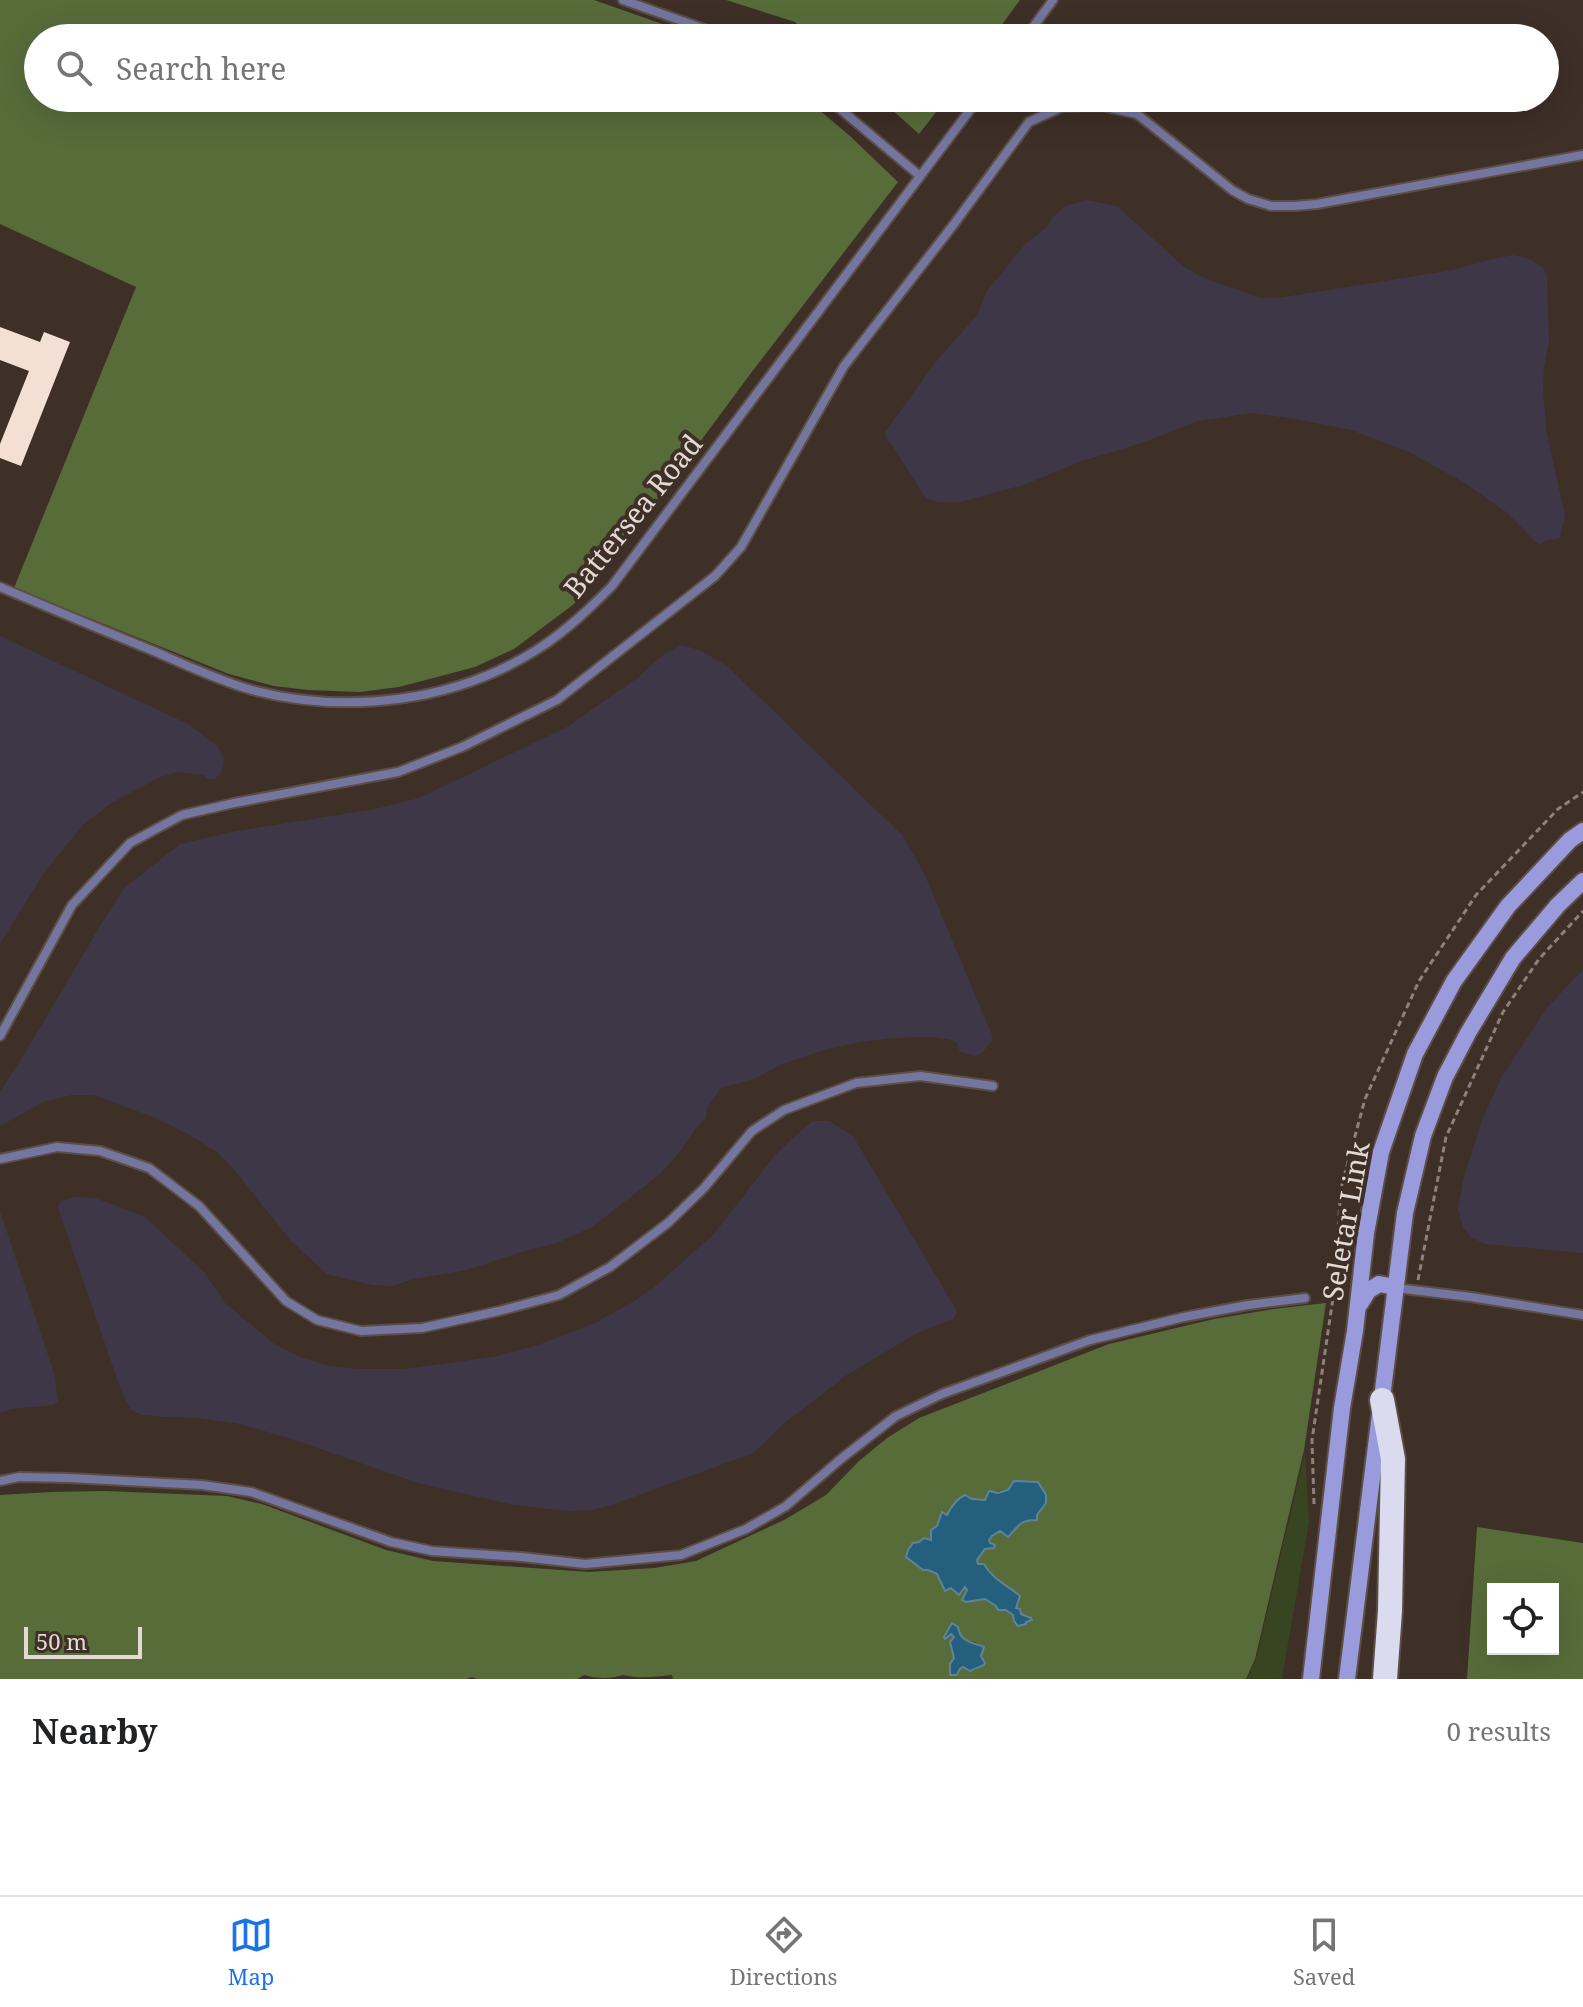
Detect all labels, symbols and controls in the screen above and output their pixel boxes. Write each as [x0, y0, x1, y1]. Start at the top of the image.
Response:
search box [24, 24, 1559, 112]
icon: search [52, 46, 96, 90]
text: Search here [116, 48, 286, 89]
street label: Battersea Road [554, 426, 710, 605]
street label: Seletar Link [1312, 1138, 1378, 1303]
map controls [1487, 1583, 1559, 1655]
button: locate [1487, 1583, 1559, 1655]
scale bar [24, 1623, 142, 1659]
text: 50 m [36, 1626, 87, 1656]
text: Nearby [32, 1708, 158, 1754]
text: 0 results [1446, 1713, 1551, 1749]
tab: Map [228, 1913, 274, 1991]
tab: Directions [730, 1913, 837, 1991]
tab: Saved [1293, 1913, 1355, 1991]

